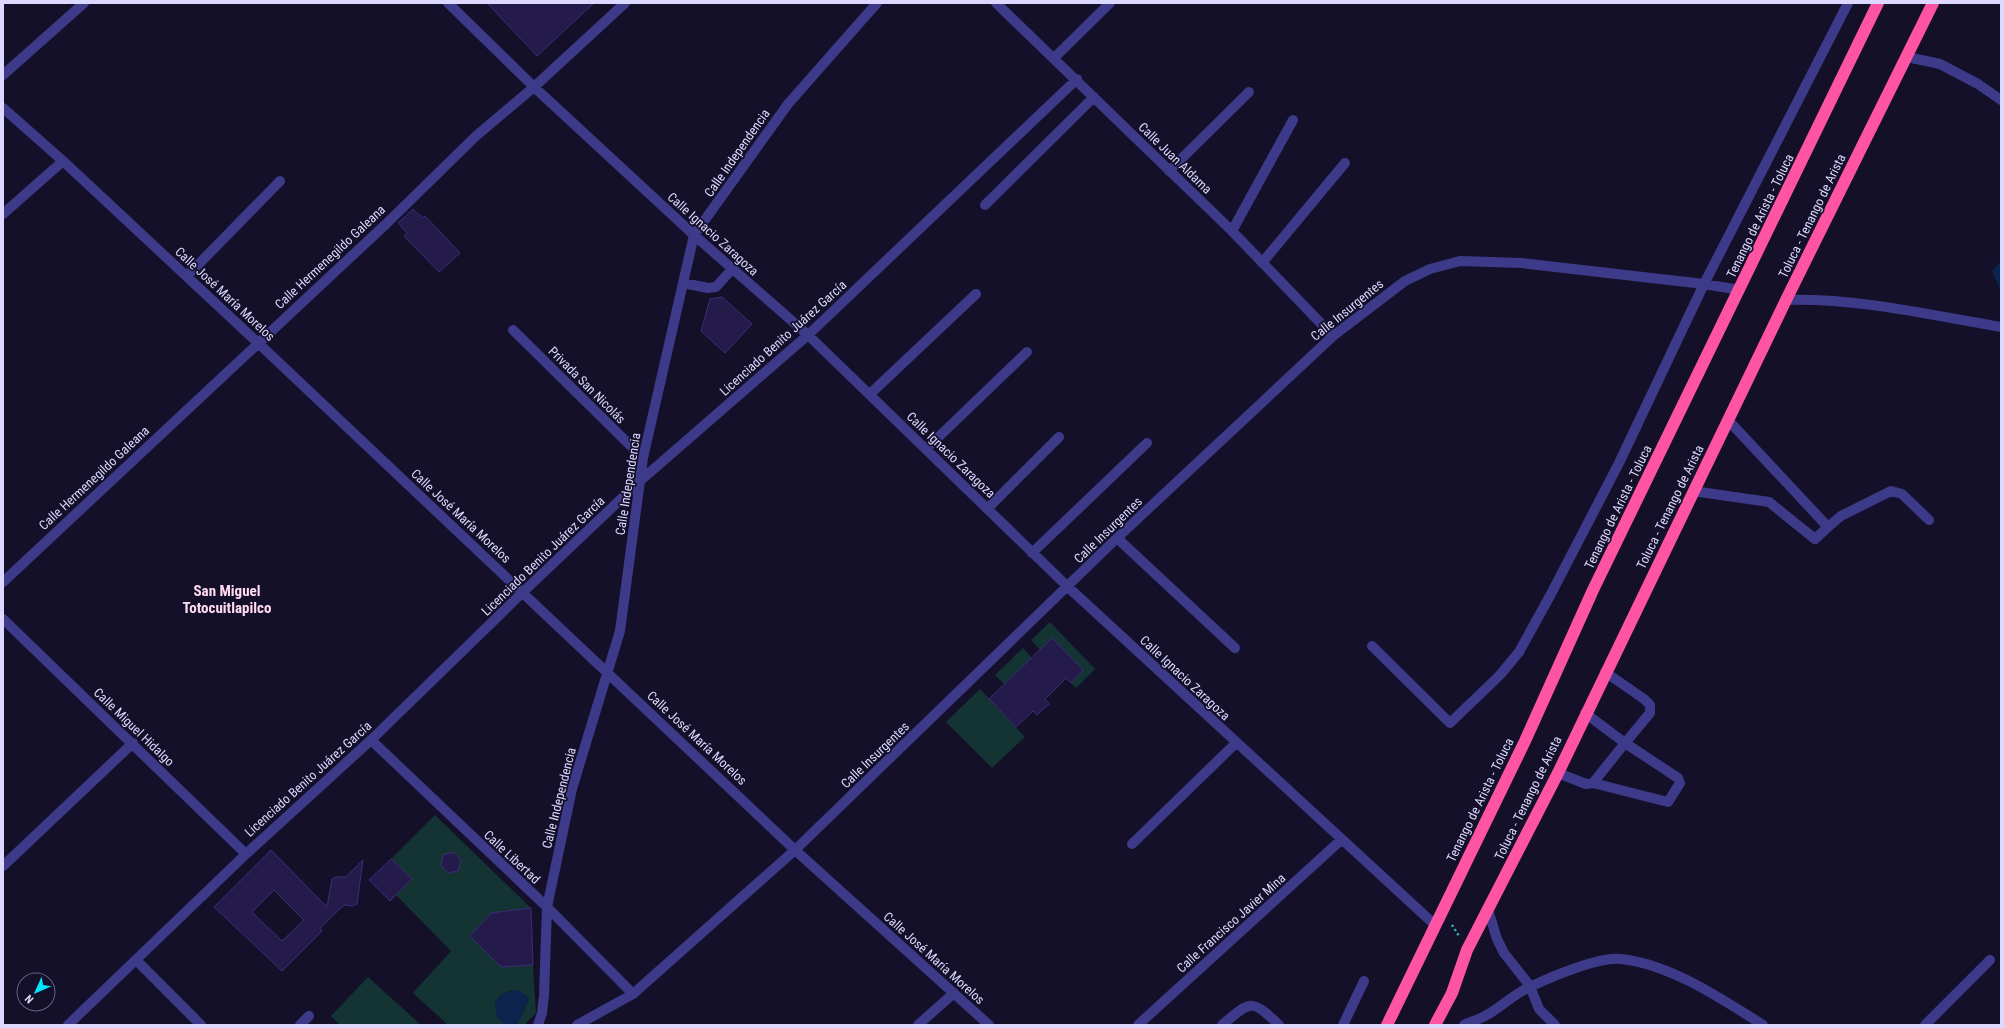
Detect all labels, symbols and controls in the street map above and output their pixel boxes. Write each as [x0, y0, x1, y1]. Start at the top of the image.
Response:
street label: Calle Independencia [701, 106, 773, 200]
street label: Calle Juan Aldama [1135, 119, 1215, 197]
street label: Tenango de Arista - Toluca [1723, 152, 1797, 280]
street label: Toluca - Tenango de Arista [1775, 152, 1849, 280]
street label: Calle Ignacio Zaragoza [664, 189, 762, 279]
street label: Calle Hermenegildo Galeana [272, 202, 388, 312]
street label: Calle José María Morelos [172, 244, 278, 344]
street label: Calle Insurgentes [1308, 276, 1386, 344]
street label: Licenciado Benito Juárez García [717, 277, 849, 399]
street label: Privada San Nicolás [545, 343, 629, 427]
street label: Calle Ignacio Zaragoza [904, 409, 998, 501]
street label: Calle Hermenegildo Galeana [36, 423, 152, 533]
street label: Calle Independencia [612, 432, 644, 536]
street label: Tenango de Arista - Toluca [1581, 443, 1655, 571]
street label: Toluca - Tenango de Arista [1633, 443, 1707, 571]
street label: Calle José María Morelos [408, 466, 514, 566]
street label: Licenciado Benito Juárez García [478, 493, 608, 619]
street label: Calle Insurgentes [1071, 494, 1145, 566]
district label: San Miguel Totocuitlapilco [183, 582, 271, 617]
street label: Calle Ignacio Zaragoza [1137, 633, 1233, 723]
street label: Calle Miguel Hidalgo [91, 685, 177, 769]
street label: Calle José María Morelos [644, 688, 750, 788]
street label: Licenciado Benito Juárez García [242, 718, 374, 840]
street label: Calle Insurgentes [838, 719, 912, 791]
street label: Toluca - Tenango de Arista [1491, 734, 1565, 862]
street label: Tenango de Arista - Toluca [1443, 736, 1517, 864]
street label: Calle Independencia [539, 746, 579, 850]
street label: Calle Libertad [481, 827, 543, 887]
street label: Calle Francisco Javier Mina [1174, 870, 1288, 976]
street label: Calle José María Morelos [881, 909, 988, 1007]
north arrow [16, 972, 56, 1012]
text: N [22, 992, 36, 1006]

